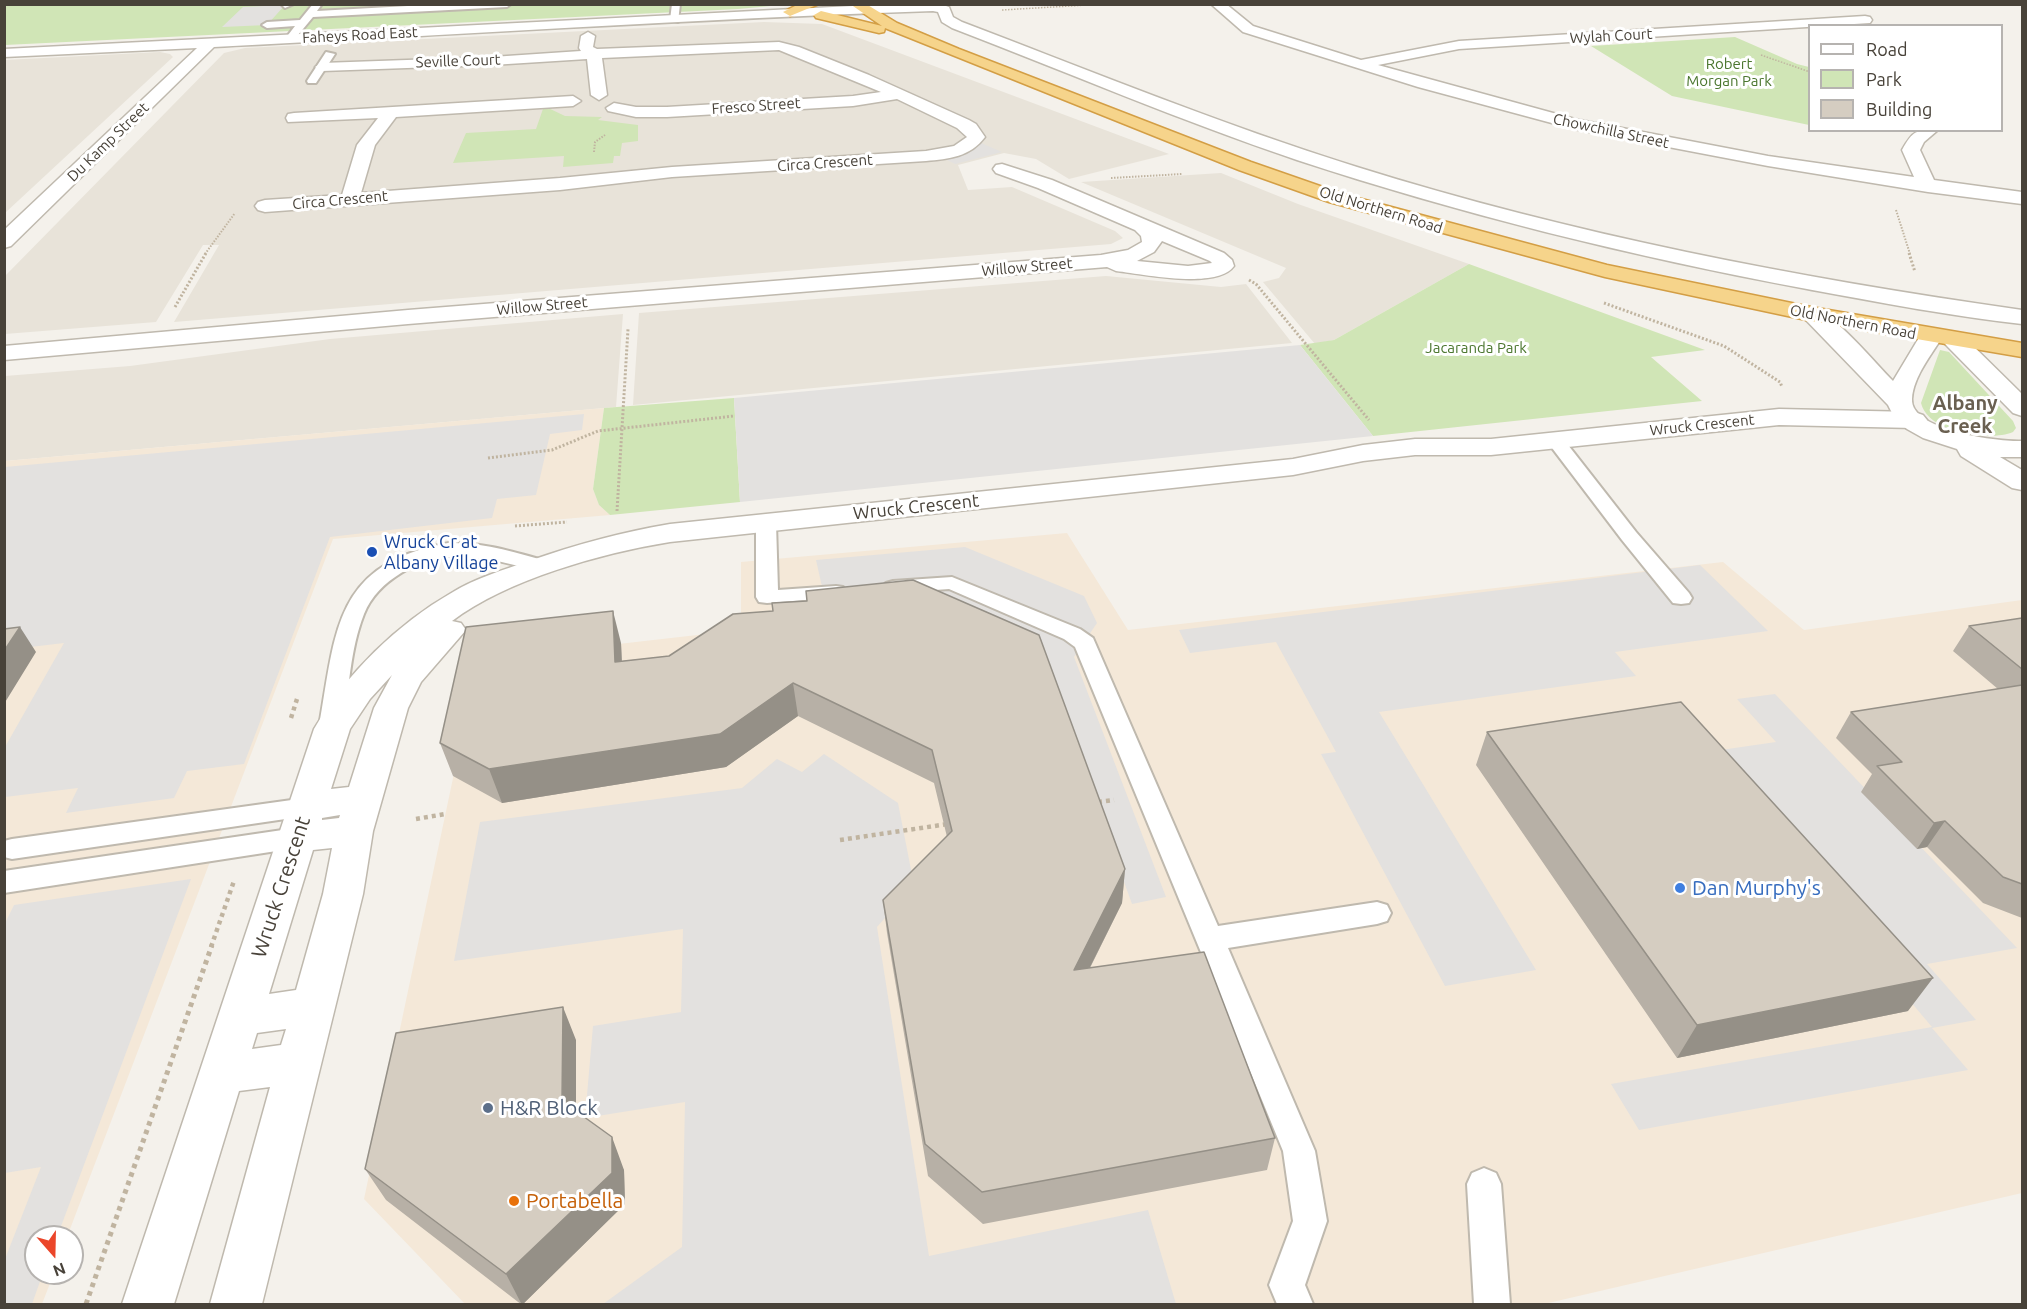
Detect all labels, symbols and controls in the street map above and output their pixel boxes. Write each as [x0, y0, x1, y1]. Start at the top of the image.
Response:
street label: Faheys Road East [302, 23, 418, 47]
legend [1808, 24, 2003, 132]
street label: Wylah Court [1569, 25, 1653, 47]
text: Road [1866, 39, 1908, 59]
street label: Seville Court [415, 51, 501, 71]
park label: Robert Morgan Park [1686, 55, 1772, 90]
text: Park [1866, 69, 1902, 89]
street label: Fresco Street [711, 94, 801, 118]
street label: Du Kamp Street [63, 99, 153, 185]
text: Building [1866, 99, 1932, 119]
street label: Chowchilla Street [1551, 110, 1671, 152]
street label: Circa Crescent [777, 151, 873, 175]
street label: Old Northern Road [1317, 183, 1445, 237]
street label: Circa Crescent [291, 187, 389, 213]
street label: Willow Street [981, 254, 1073, 280]
street label: Willow Street [496, 293, 588, 319]
street label: Old Northern Road [1788, 301, 1918, 343]
park label: Jacaranda Park [1425, 339, 1527, 357]
district label: Albany Creek [1933, 391, 1997, 438]
street label: Wruck Crescent [1649, 411, 1755, 439]
street label: Wruck Crescent [852, 490, 980, 524]
place label: Wruck Cr at Albany Village [384, 531, 499, 574]
marker: Wruck Cr at Albany Village [365, 545, 379, 559]
street label: Wruck Crescent [246, 813, 316, 961]
place label: Dan Murphy's [1692, 875, 1821, 901]
marker: Dan Murphy's [1673, 881, 1687, 895]
place label: H&R Block [500, 1095, 598, 1121]
marker: H&R Block [481, 1101, 495, 1115]
place label: Portabella [526, 1188, 623, 1214]
marker: Portabella [507, 1194, 521, 1208]
north arrow [24, 1225, 84, 1285]
text: N [51, 1260, 68, 1281]

